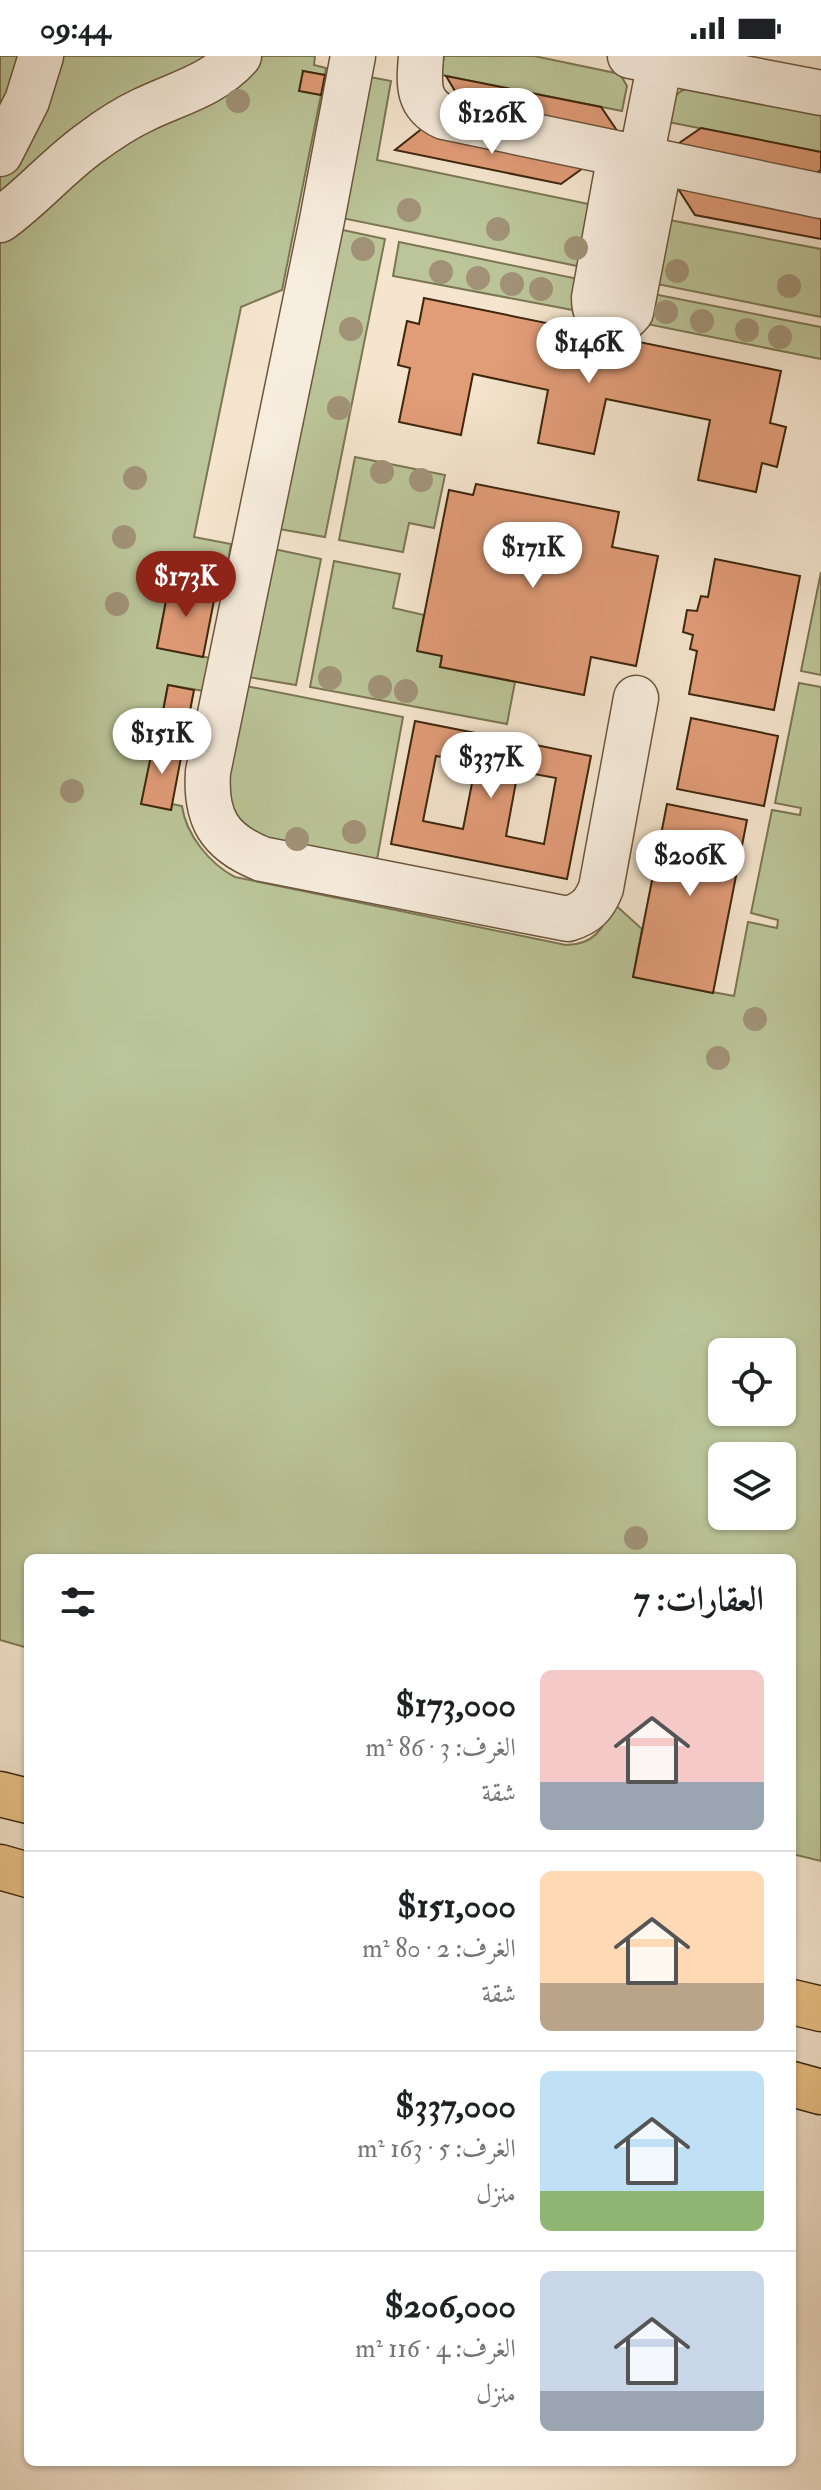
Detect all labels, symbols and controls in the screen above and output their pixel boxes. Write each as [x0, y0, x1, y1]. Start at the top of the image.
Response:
text: 09:44 [40, 10, 111, 47]
pin: $126K [436, 88, 548, 156]
text: $126K [458, 98, 526, 130]
pin: $146K [533, 317, 645, 385]
text: $146K [554, 327, 624, 359]
pin: $171K [477, 522, 589, 590]
text: $171K [501, 532, 565, 564]
pin: $173K [130, 551, 242, 619]
text: $173K [154, 561, 218, 593]
pin: $151K [106, 708, 218, 776]
text: $151K [131, 718, 193, 750]
pin: $337K [435, 732, 547, 800]
text: $337K [459, 742, 523, 774]
pin: $206K [634, 830, 746, 898]
text: $206K [654, 840, 726, 872]
map controls [708, 1338, 796, 1530]
button: locate [708, 1338, 796, 1426]
button: layers [708, 1442, 796, 1530]
text: العقارات: 7 [634, 1578, 764, 1621]
icon: filters [56, 1580, 100, 1624]
text: $173,000 [396, 1684, 516, 1727]
icon: home [604, 1702, 700, 1798]
text: الغرف: 3 · 86 m² [366, 1732, 516, 1764]
text: شقة [482, 1777, 516, 1809]
text: $151,000 [397, 1885, 516, 1928]
icon: home [604, 1903, 700, 1999]
text: الغرف: 2 · 80 m² [362, 1933, 516, 1965]
text: شقة [482, 1978, 516, 2010]
text: $337,000 [395, 2085, 516, 2128]
icon: home [604, 2103, 700, 2199]
text: الغرف: 5 · 163 m² [357, 2133, 516, 2165]
text: منزل [476, 2178, 516, 2210]
text: $206,000 [385, 2285, 516, 2328]
icon: home [604, 2303, 700, 2399]
text: الغرف: 4 · 116 m² [355, 2333, 516, 2365]
text: منزل [476, 2378, 516, 2410]

